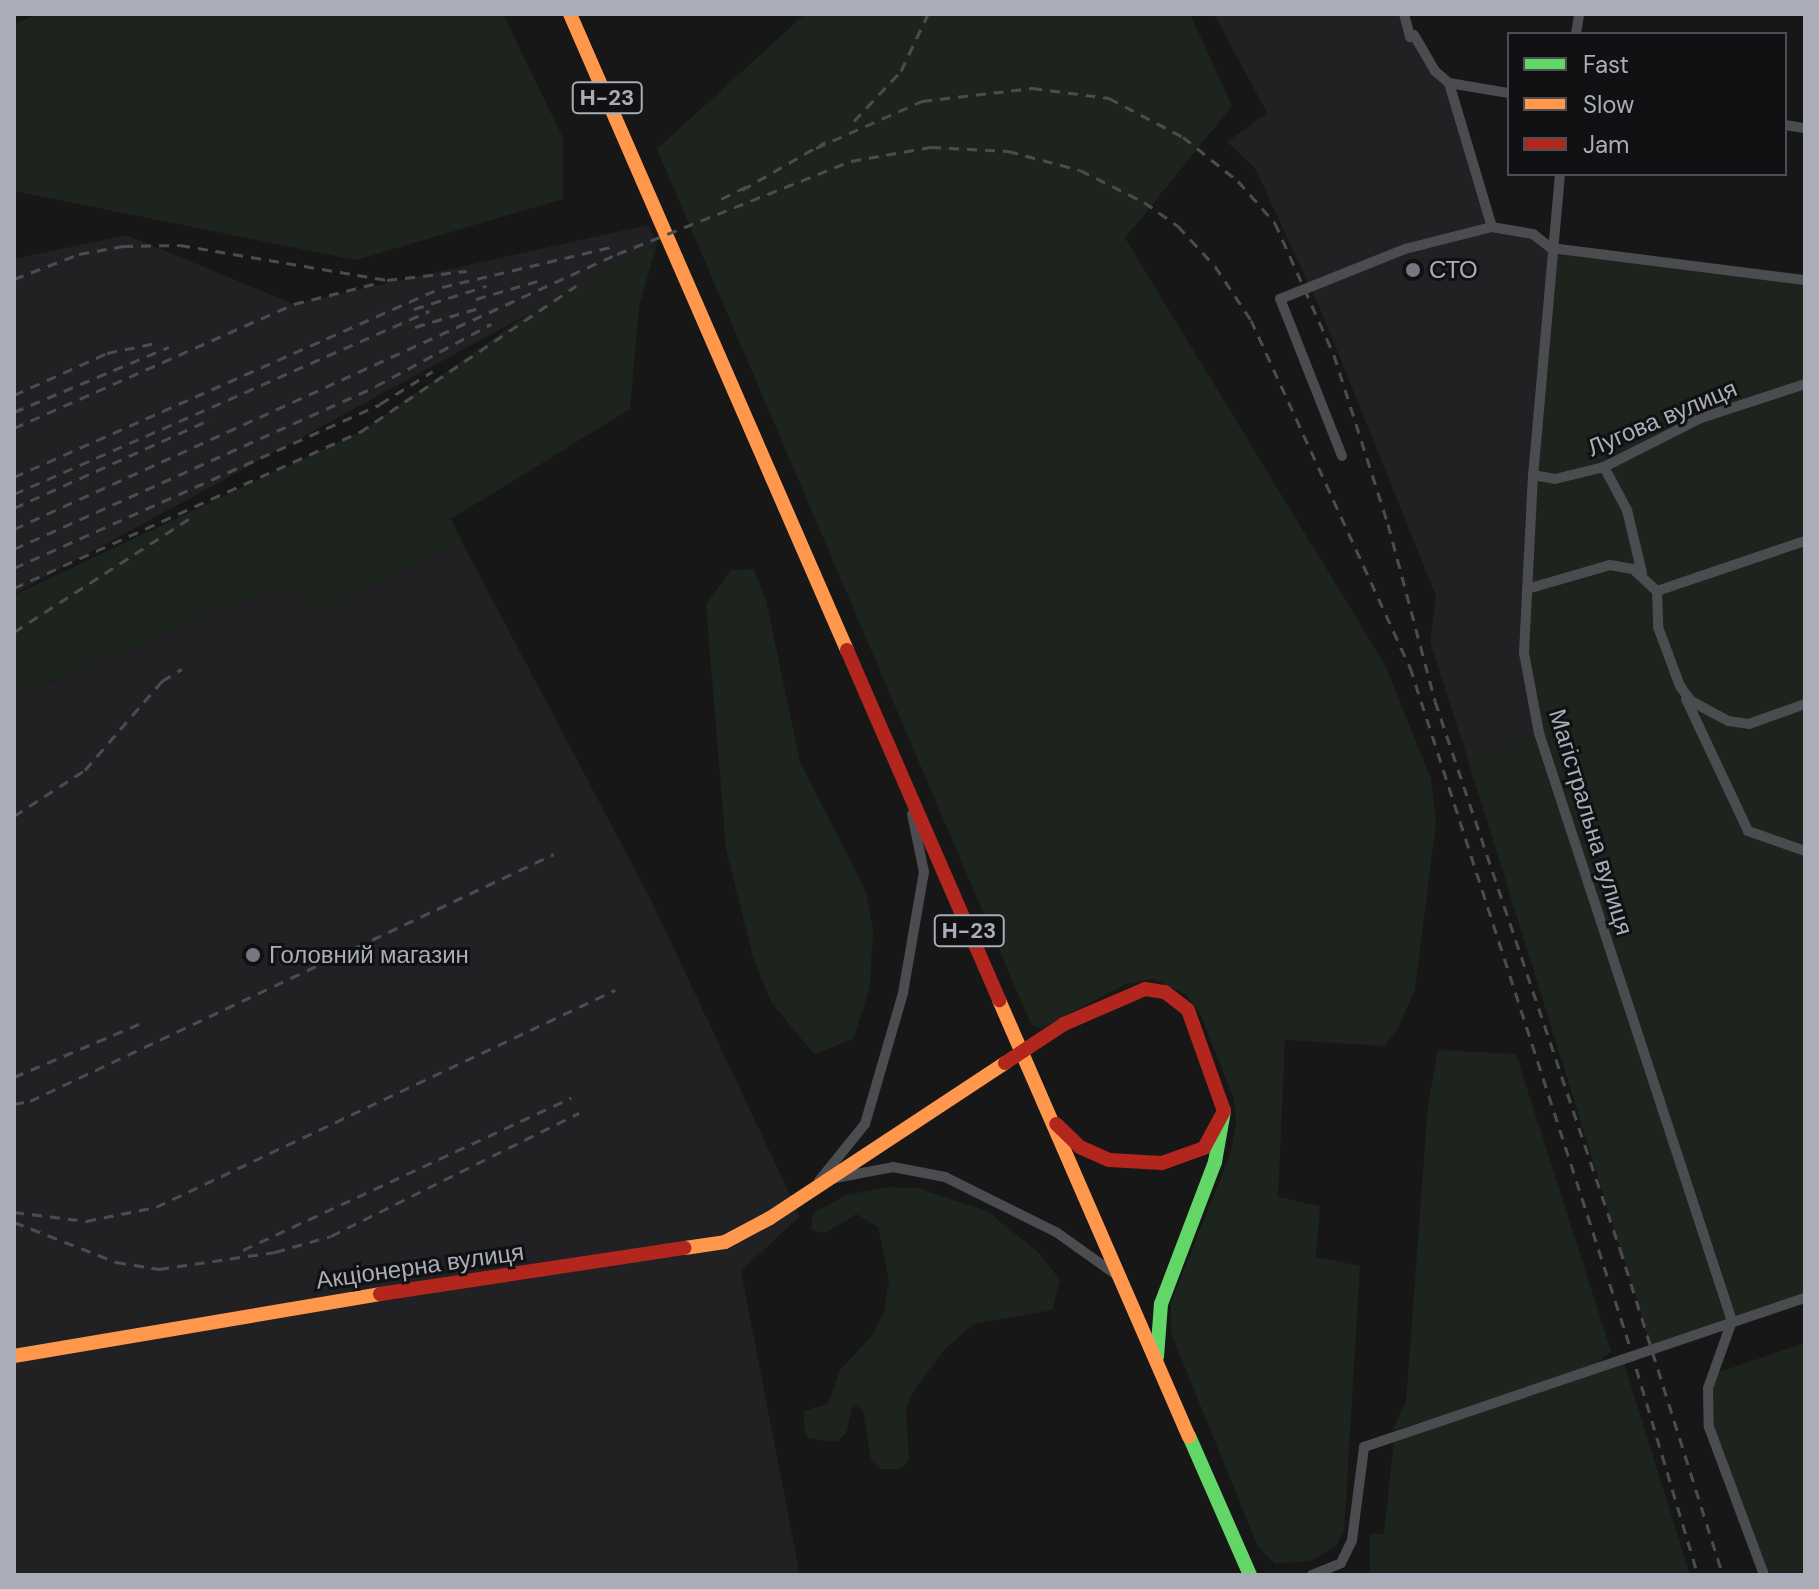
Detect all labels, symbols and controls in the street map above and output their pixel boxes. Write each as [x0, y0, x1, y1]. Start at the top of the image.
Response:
legend [1507, 32, 1787, 176]
text: Fast [1583, 49, 1629, 80]
road number: Н-23 [571, 80, 643, 116]
text: Slow [1583, 89, 1634, 120]
text: Jam [1583, 129, 1629, 160]
place label: СТО [1429, 256, 1478, 284]
marker: СТО [1404, 261, 1422, 279]
street label: Лугова вулиця [1583, 374, 1741, 462]
street label: Магістральна вулиця [1543, 706, 1639, 938]
road number: Н-23 [933, 913, 1005, 949]
place label: Головний магазин [269, 941, 469, 969]
marker: Головний магазин [244, 946, 262, 964]
street label: Акціонерна вулиця [314, 1237, 526, 1295]

